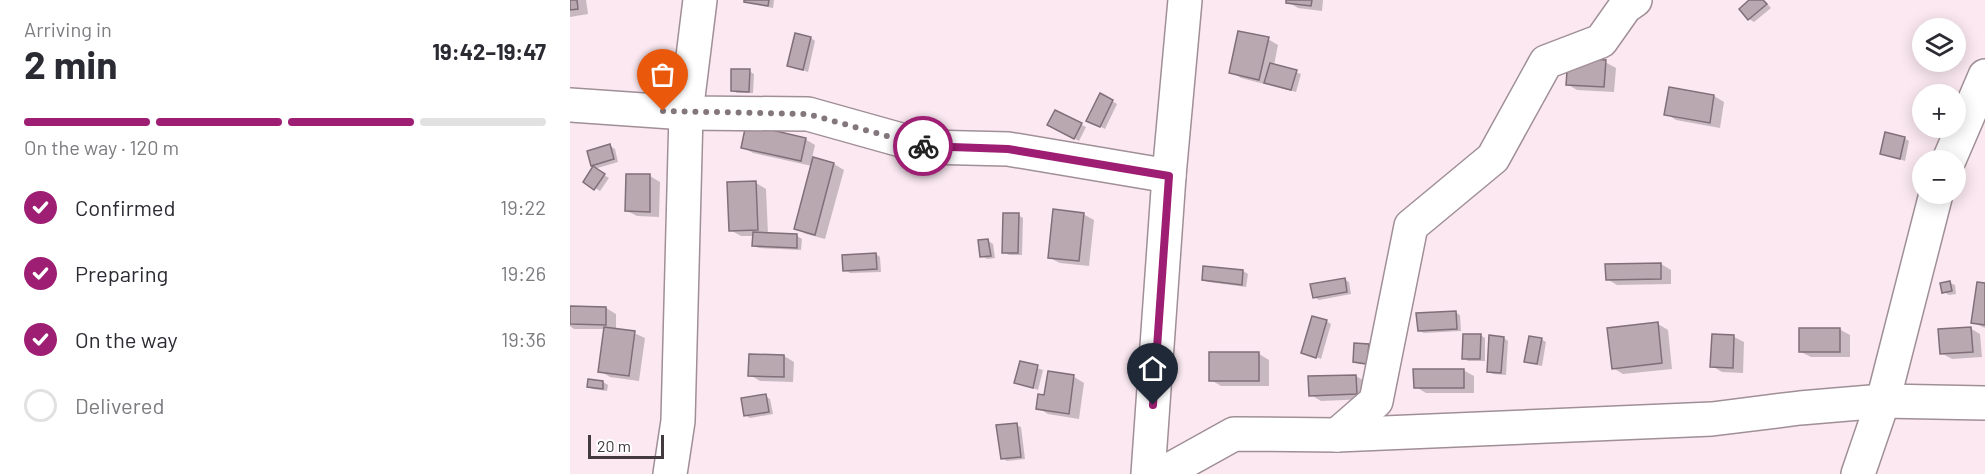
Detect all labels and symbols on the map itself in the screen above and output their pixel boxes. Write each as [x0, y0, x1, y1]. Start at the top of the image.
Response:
pin [637, 49, 688, 111]
courier [893, 116, 953, 176]
pin [1127, 343, 1178, 405]
scale bar [588, 432, 664, 460]

